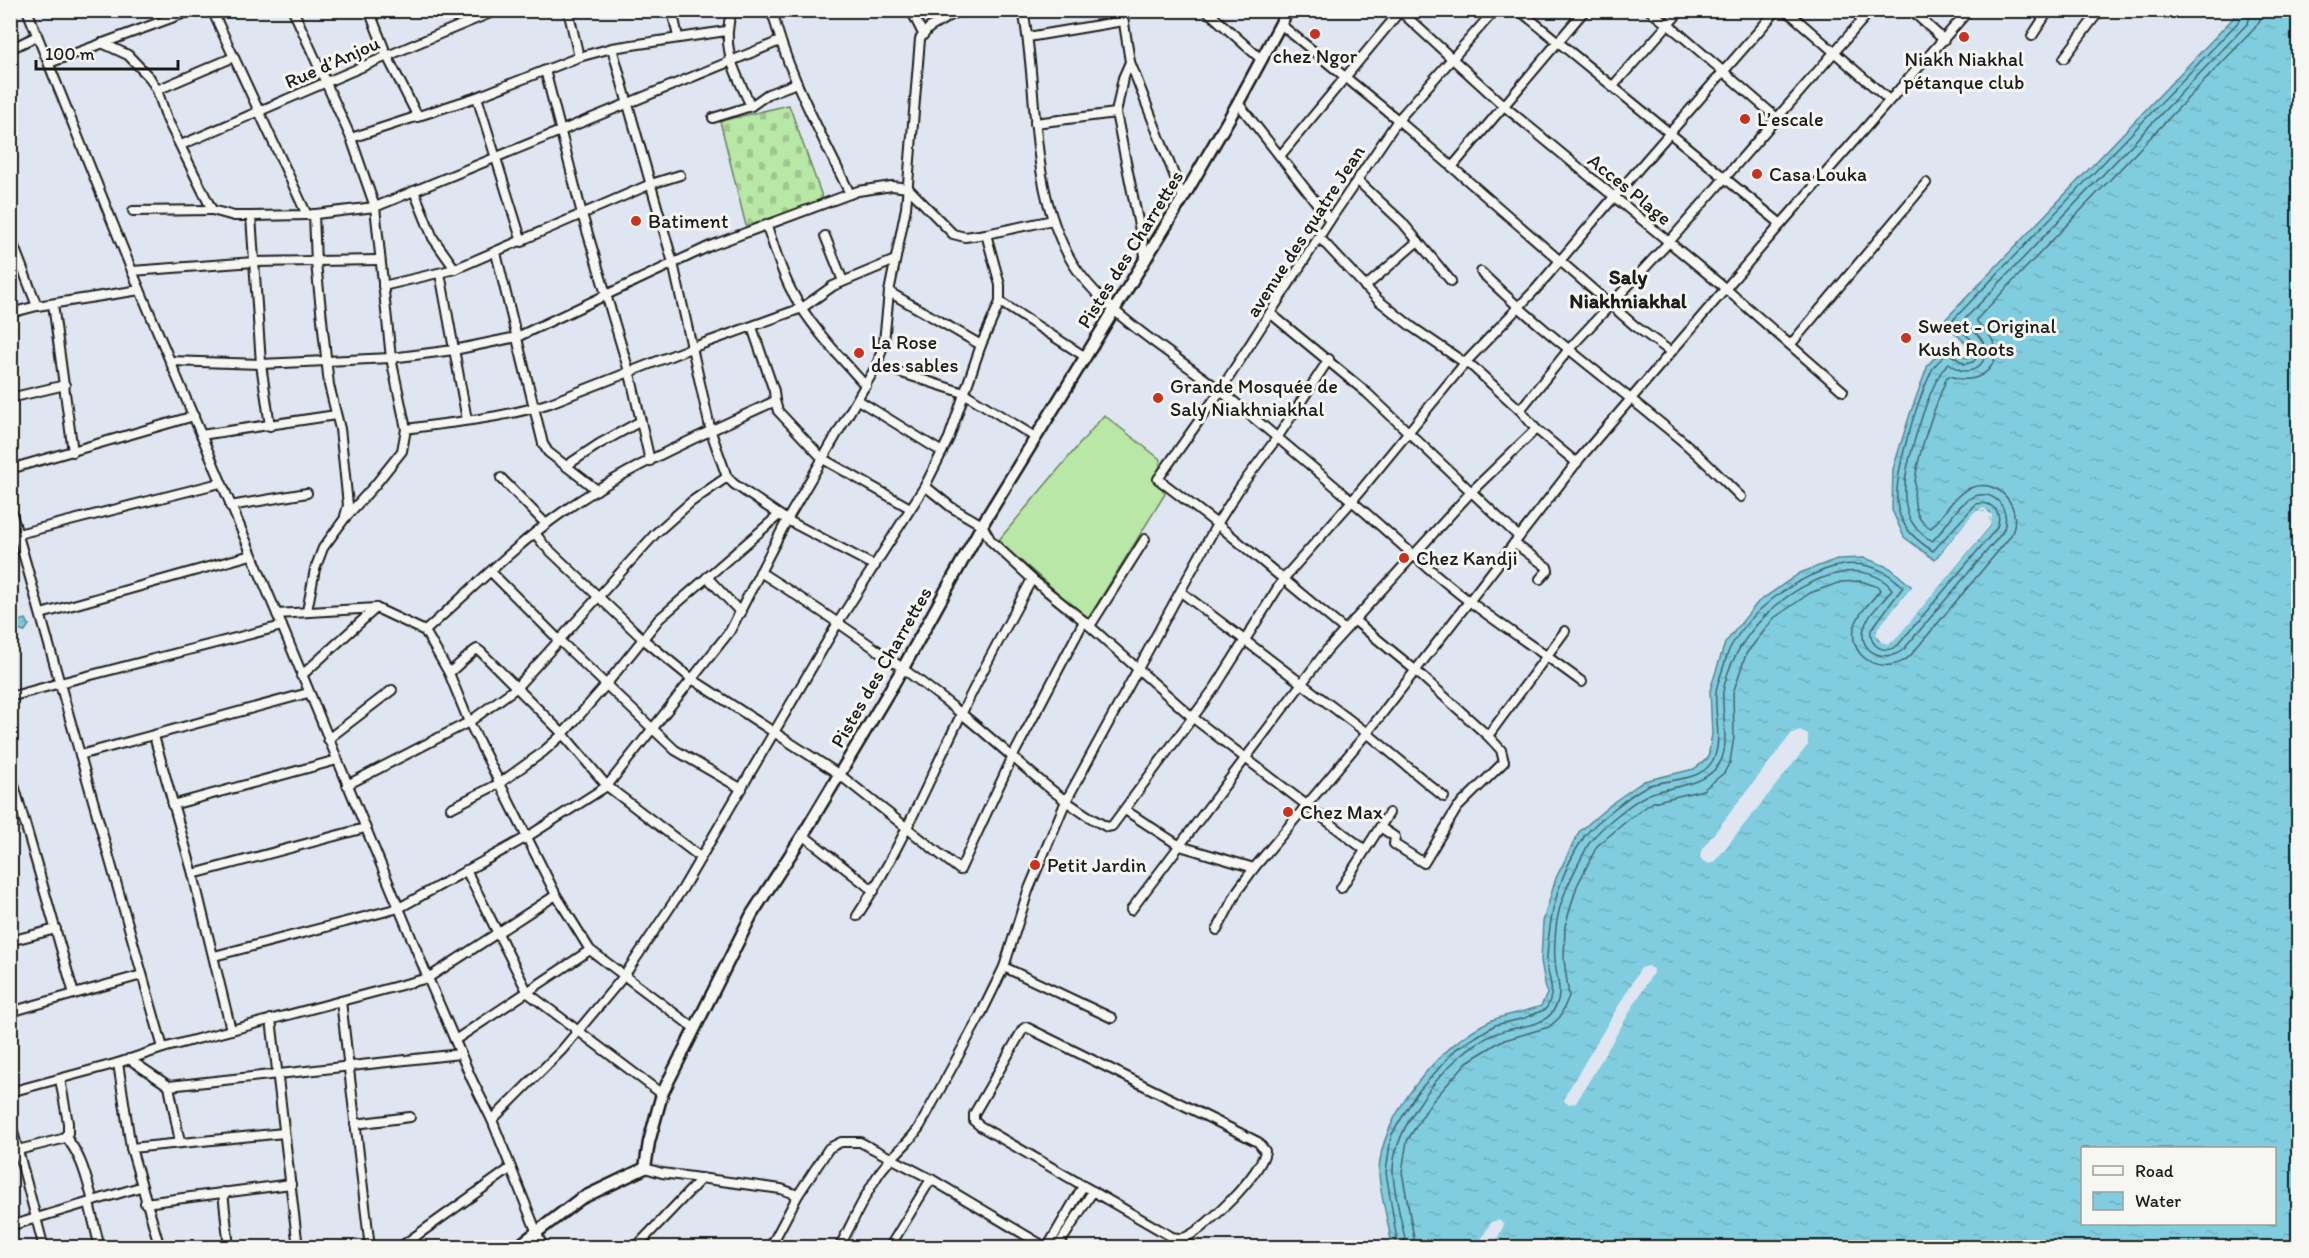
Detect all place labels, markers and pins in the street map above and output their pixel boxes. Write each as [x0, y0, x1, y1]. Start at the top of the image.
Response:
marker: chez Ngor [1308, 27, 1322, 41]
marker: Niakh Niakhal pétanque club [1957, 30, 1971, 44]
place label: chez Ngor [1273, 44, 1358, 68]
place label: Niakh Niakhal pétanque club [1904, 47, 2024, 94]
place label: L’escale [1757, 107, 1824, 131]
marker: L’escale [1738, 112, 1752, 126]
place label: Casa Louka [1769, 162, 1867, 186]
marker: Casa Louka [1750, 167, 1764, 181]
place label: Batiment [648, 209, 728, 233]
marker: Batiment [629, 214, 643, 228]
place label: Sweet - Original Kush Roots [1918, 314, 2056, 361]
place label: La Rose des sables [871, 330, 958, 377]
marker: Sweet - Original Kush Roots [1899, 331, 1913, 345]
marker: La Rose des sables [852, 346, 866, 360]
place label: Grande Mosquée de Saly Niakhniakhal [1170, 374, 1338, 421]
marker: Grande Mosquée de Saly Niakhniakhal [1151, 391, 1165, 405]
place label: Chez Kandji [1416, 546, 1518, 570]
marker: Chez Kandji [1397, 551, 1411, 565]
place label: Chez Max [1300, 800, 1383, 824]
marker: Chez Max [1281, 805, 1295, 819]
place label: Petit Jardin [1047, 853, 1147, 877]
marker: Petit Jardin [1028, 858, 1042, 872]

